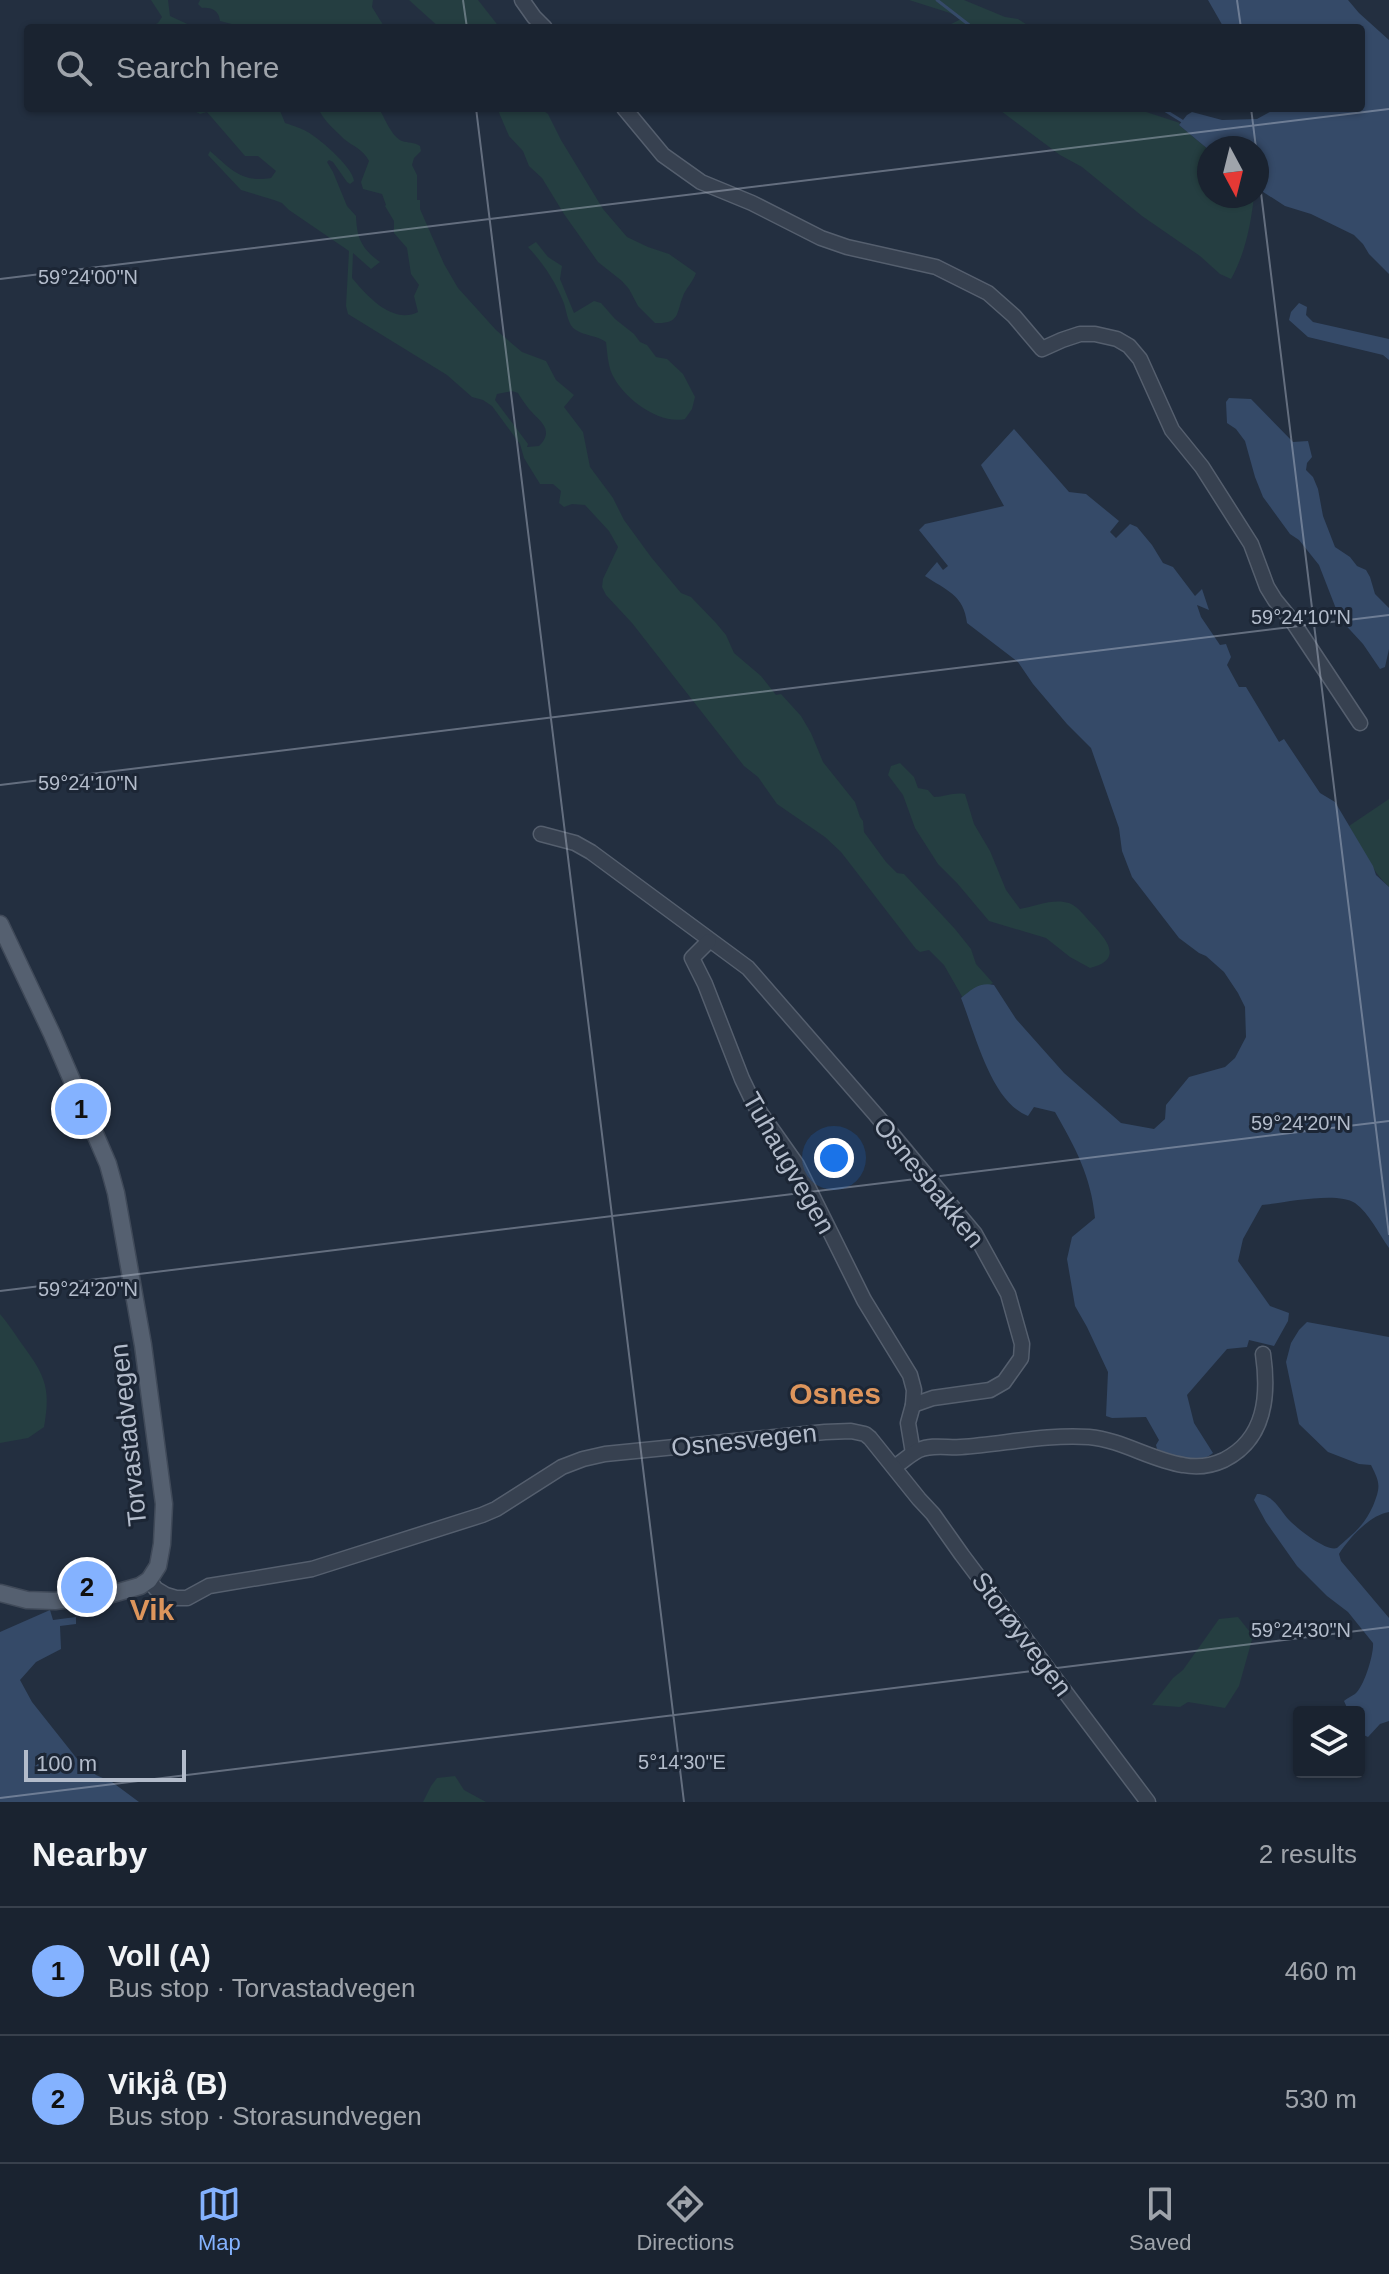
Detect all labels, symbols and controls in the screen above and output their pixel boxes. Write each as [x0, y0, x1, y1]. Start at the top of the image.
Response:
search box [24, 24, 1365, 112]
icon: search [52, 46, 96, 90]
text: Search here [116, 51, 279, 84]
north arrow [1197, 136, 1269, 208]
text: 59°24'00"N [38, 266, 138, 288]
text: 59°24'10"N [1251, 606, 1351, 628]
text: 59°24'10"N [38, 772, 138, 794]
pin: 1 [55, 1079, 107, 1139]
street label: Tuhaugvegen [736, 1087, 842, 1239]
street label: Osnesbakken [867, 1111, 991, 1253]
text: 59°24'20"N [1251, 1112, 1351, 1134]
your location [814, 1138, 854, 1178]
text: 59°24'20"N [38, 1278, 138, 1300]
street label: Torvastadvegen [103, 1342, 153, 1528]
district label: Osnes [789, 1377, 881, 1410]
street label: Osnesvegen [670, 1417, 818, 1463]
pin: 2 [61, 1557, 113, 1617]
street label: Storøyvegen [966, 1566, 1078, 1702]
district label: Vik [130, 1593, 175, 1626]
text: 59°24'30"N [1251, 1619, 1351, 1641]
map controls [1293, 1706, 1365, 1778]
button: layers [1293, 1706, 1365, 1778]
scale bar [24, 1746, 186, 1782]
text: 100 m [36, 1751, 97, 1776]
text: 5°14'30"E [638, 1751, 726, 1773]
text: Nearby [32, 1835, 147, 1873]
text: 2 results [1259, 1839, 1357, 1869]
text: Voll (A) [108, 1939, 211, 1972]
text: 1 [51, 1956, 65, 1986]
text: 460 m [1285, 1956, 1357, 1986]
text: Bus stop · Torvastadvegen [108, 1973, 415, 2003]
text: Vikjå (B) [108, 2067, 228, 2100]
text: 2 [51, 2084, 65, 2114]
text: 530 m [1285, 2084, 1357, 2114]
text: Bus stop · Storasundvegen [108, 2101, 422, 2131]
tab: Map [197, 2182, 241, 2256]
tab: Directions [636, 2182, 734, 2256]
tab: Saved [1129, 2182, 1192, 2256]

